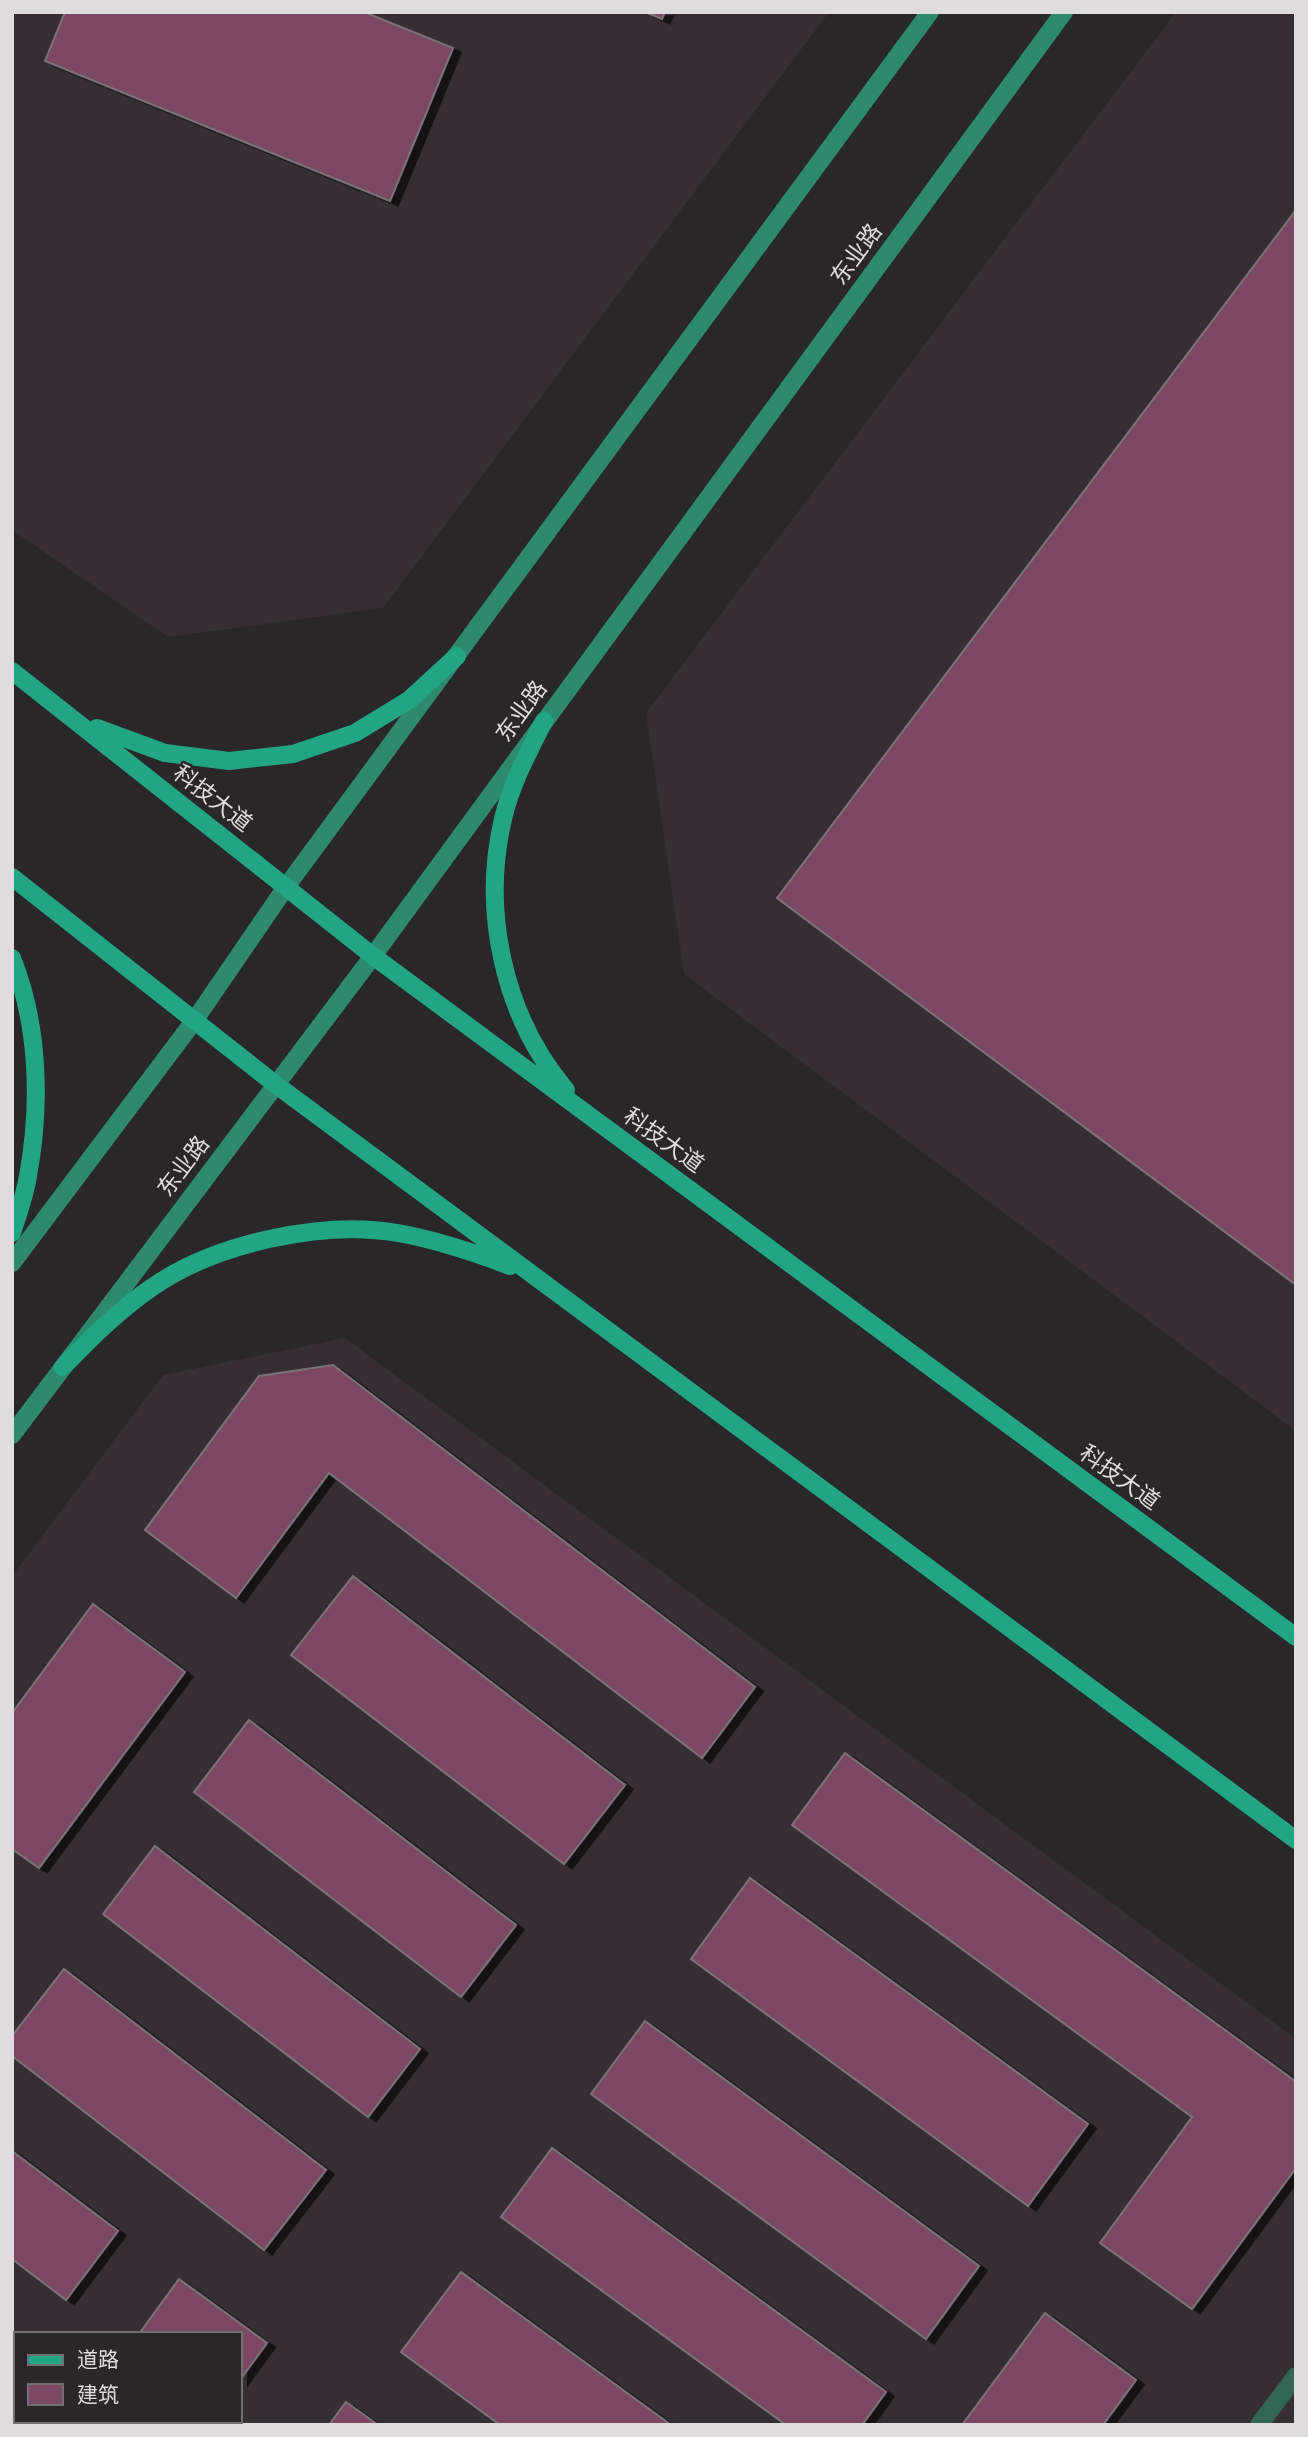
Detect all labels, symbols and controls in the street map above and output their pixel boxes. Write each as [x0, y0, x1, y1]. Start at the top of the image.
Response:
street label: 东业路 [824, 217, 887, 290]
street label: 东业路 [489, 674, 552, 747]
street label: 科技大道 [169, 758, 258, 837]
street label: 科技大道 [619, 1101, 710, 1178]
street label: 东业路 [150, 1129, 214, 1201]
street label: 科技大道 [1075, 1438, 1166, 1515]
legend [14, 2332, 242, 2423]
text: 道路 [77, 2346, 119, 2371]
text: 建筑 [77, 2381, 119, 2406]

